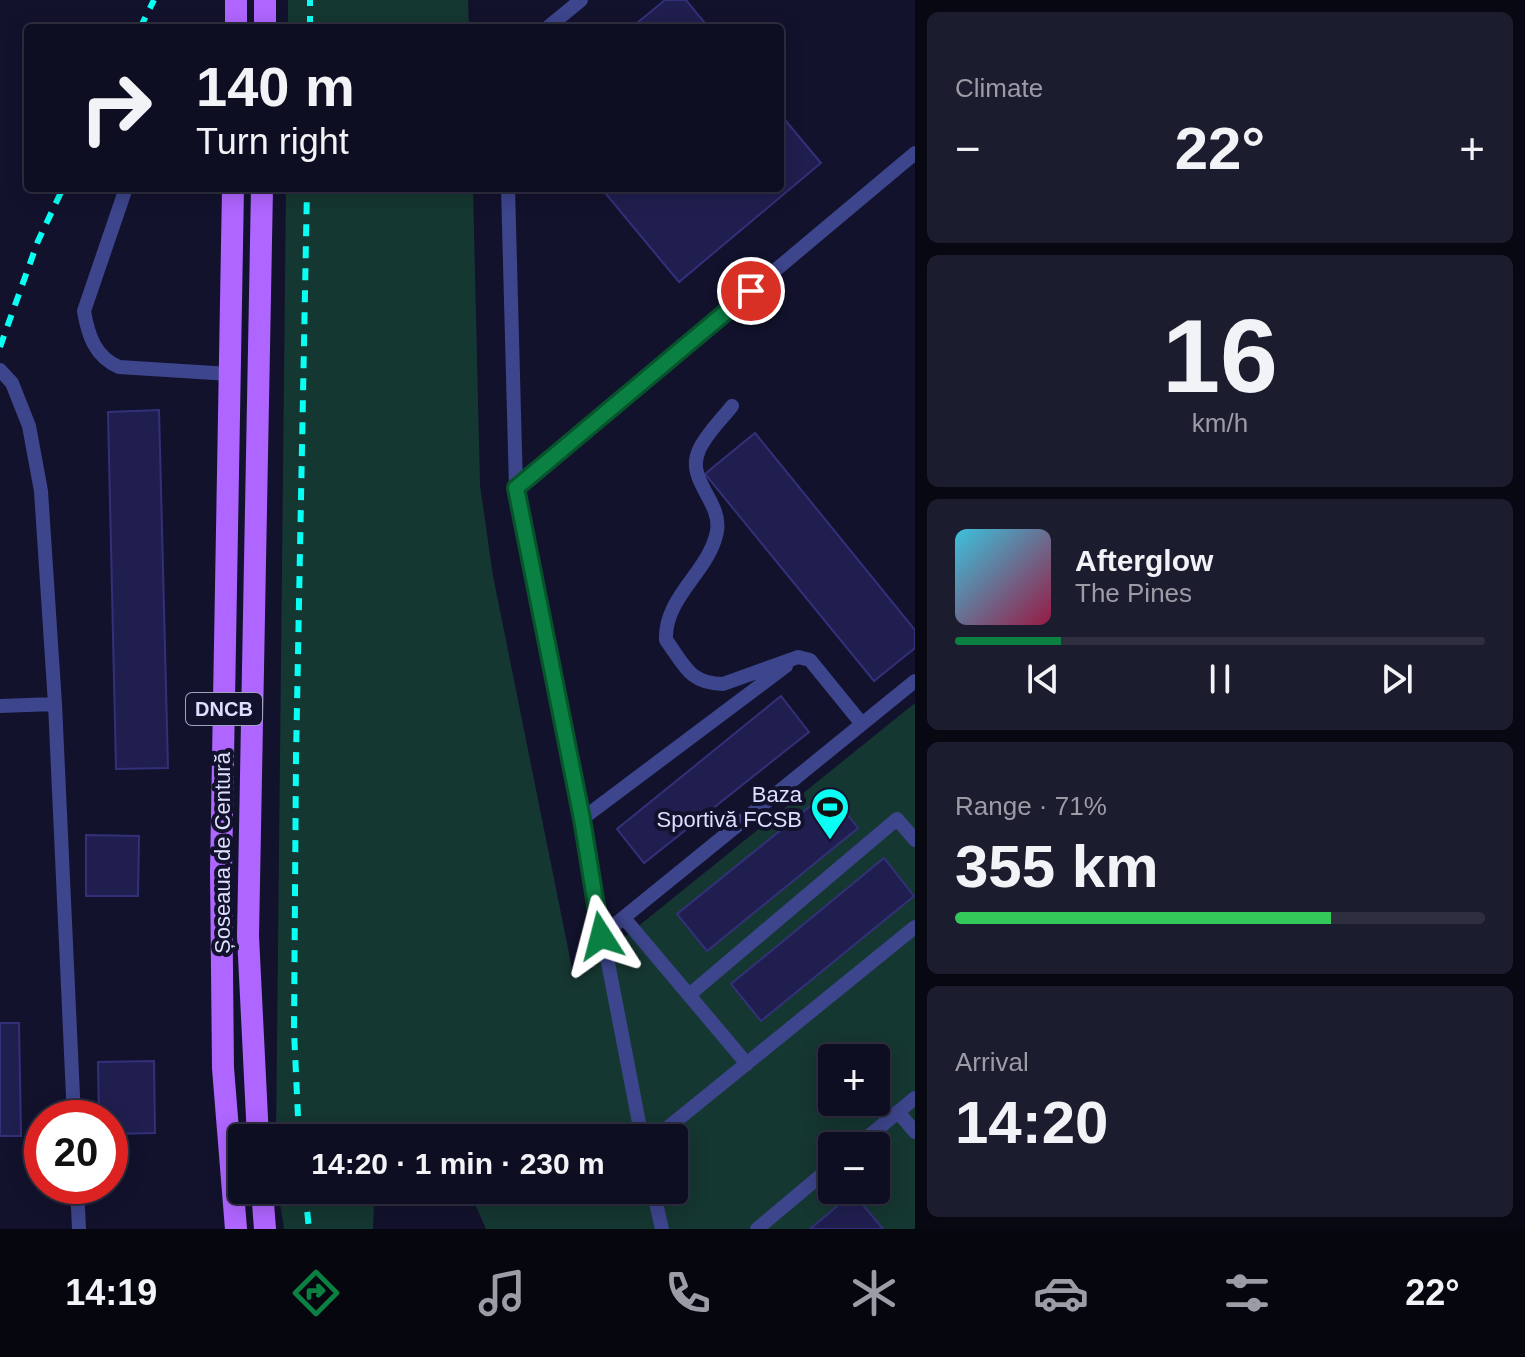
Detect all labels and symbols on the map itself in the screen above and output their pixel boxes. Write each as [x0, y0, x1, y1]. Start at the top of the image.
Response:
pin [717, 257, 785, 325]
road number: DNCB [186, 693, 262, 725]
street label: Șoseaua de Centură [210, 751, 235, 954]
place label: Baza Sportivă FCSB [657, 782, 803, 832]
sports icon: Baza Sportivă FCSB [809, 786, 851, 841]
position arrow [559, 894, 643, 978]
speed limit sign: 20 [24, 1100, 128, 1204]

